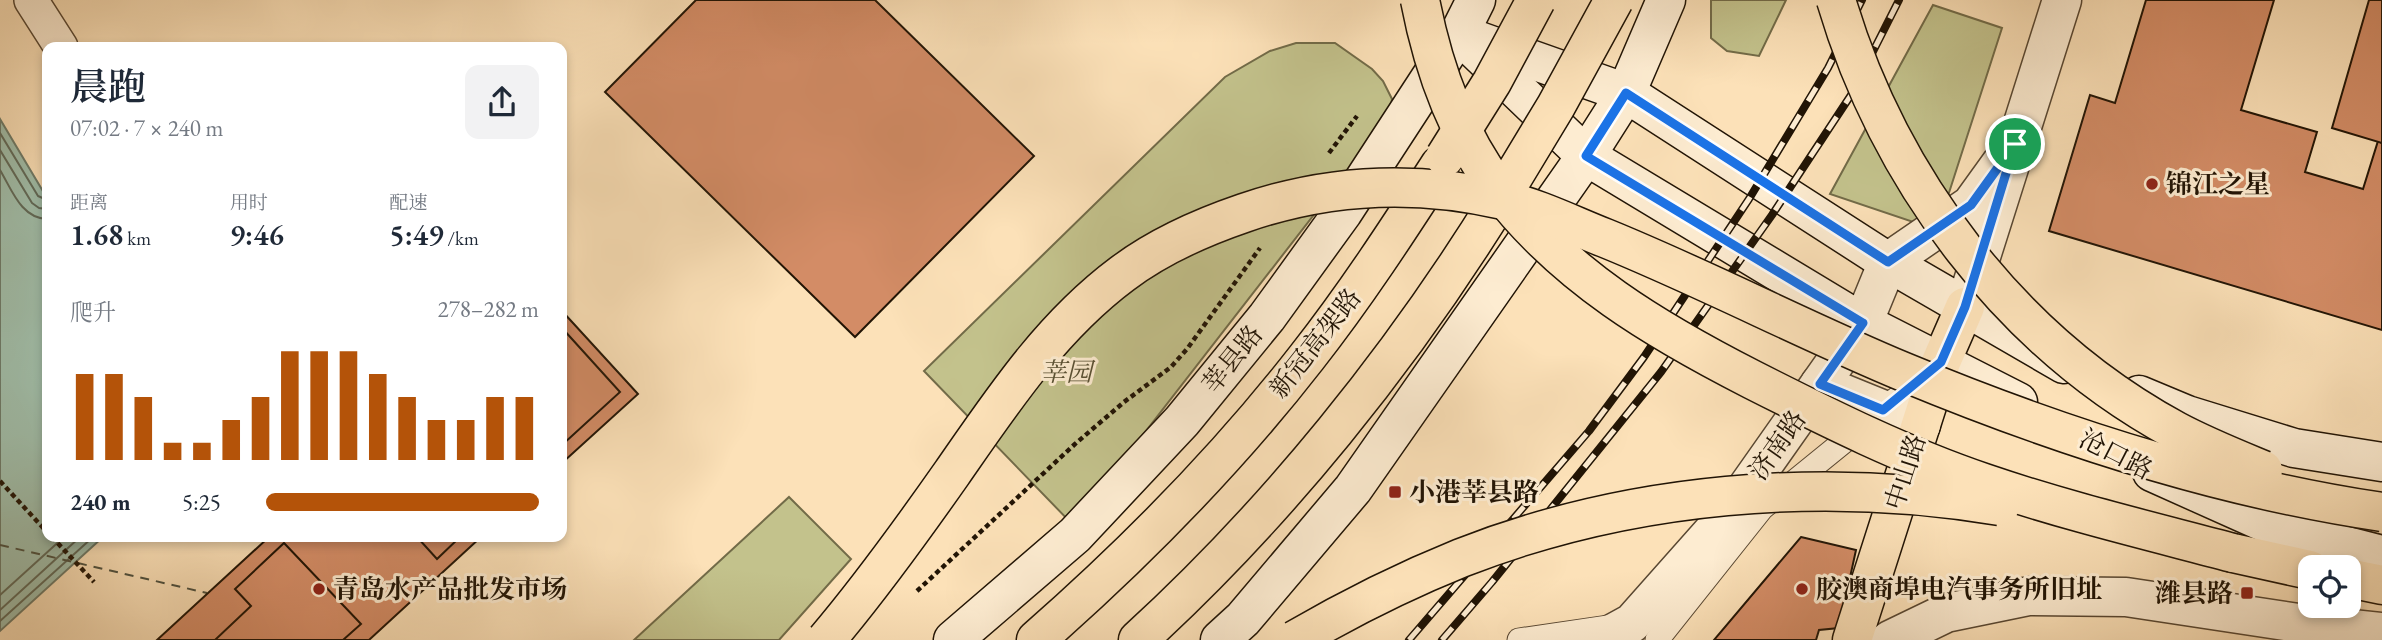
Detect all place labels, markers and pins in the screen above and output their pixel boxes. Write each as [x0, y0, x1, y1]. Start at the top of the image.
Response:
pin [1985, 114, 2045, 174]
place label: 锦江之星 [2166, 167, 2270, 201]
marker: 锦江之星 [2144, 176, 2160, 192]
place label: 小港莘县路 [1409, 475, 1539, 509]
marker: 小港莘县路 [1387, 484, 1403, 500]
place label: 青岛水产品批发市场 [333, 572, 567, 606]
place label: 胶澳商埠电汽事务所旧址 [1816, 572, 2102, 606]
place label: 潍县路 [2155, 576, 2233, 610]
marker: 青岛水产品批发市场 [311, 581, 327, 597]
marker: 胶澳商埠电汽事务所旧址 [1794, 581, 1810, 597]
marker: 潍县路 [2239, 585, 2255, 601]

